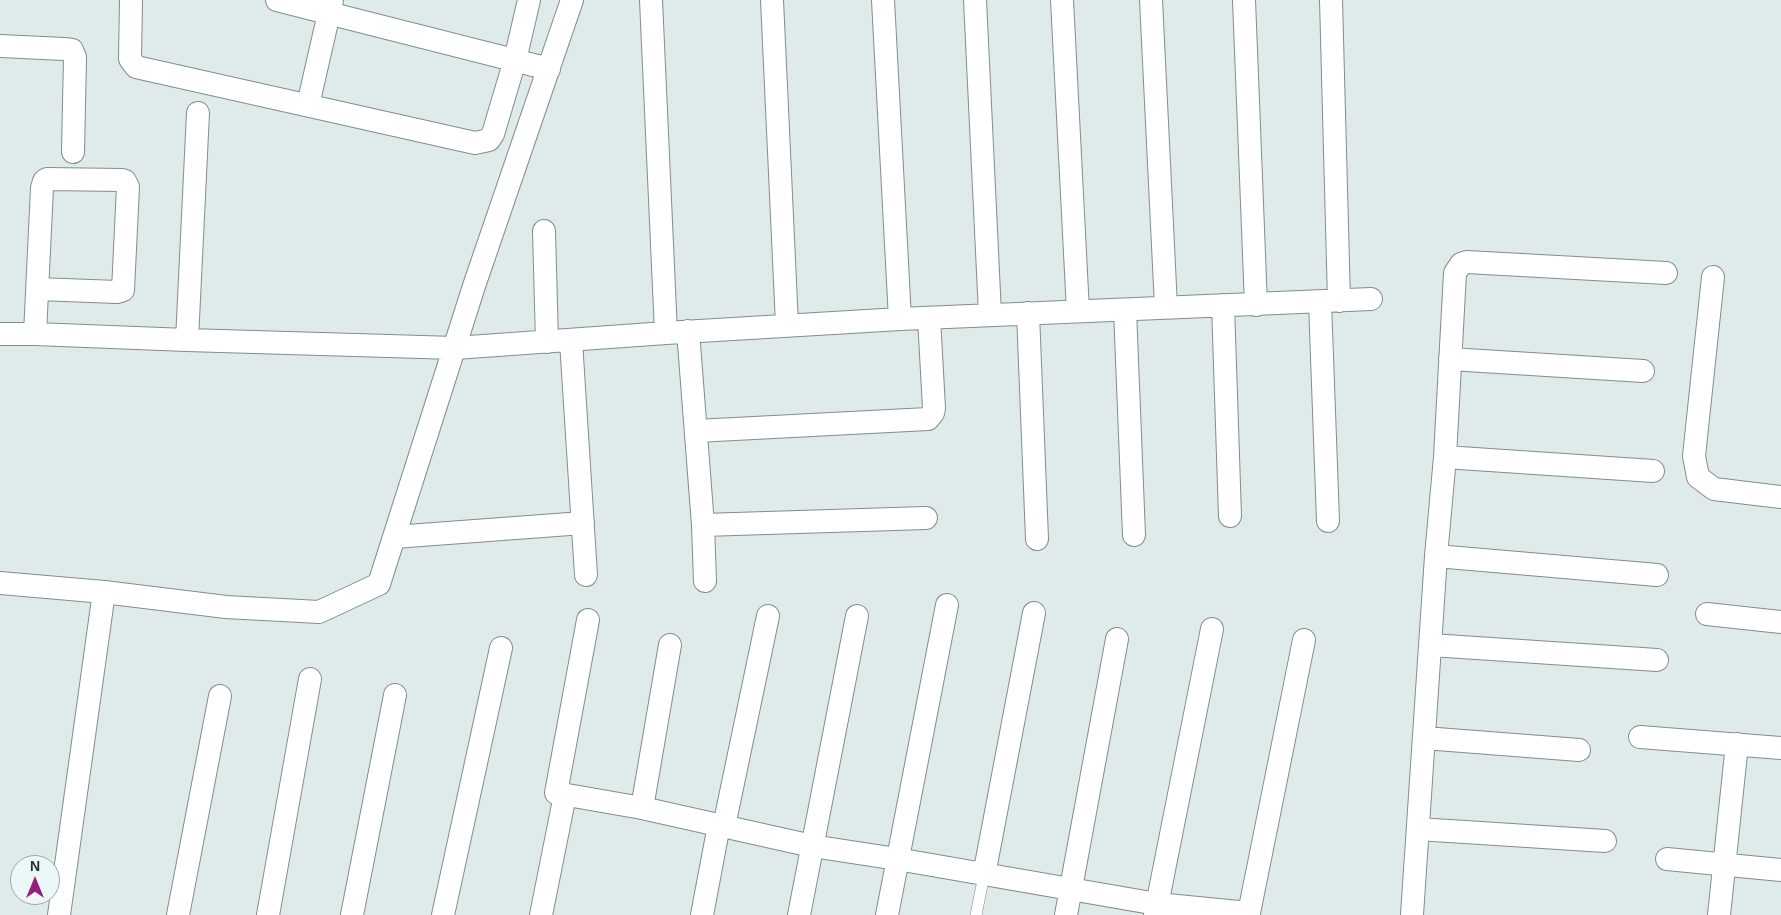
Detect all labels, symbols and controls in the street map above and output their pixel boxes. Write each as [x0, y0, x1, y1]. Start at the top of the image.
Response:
north arrow [10, 855, 60, 905]
text: N [30, 858, 40, 874]

